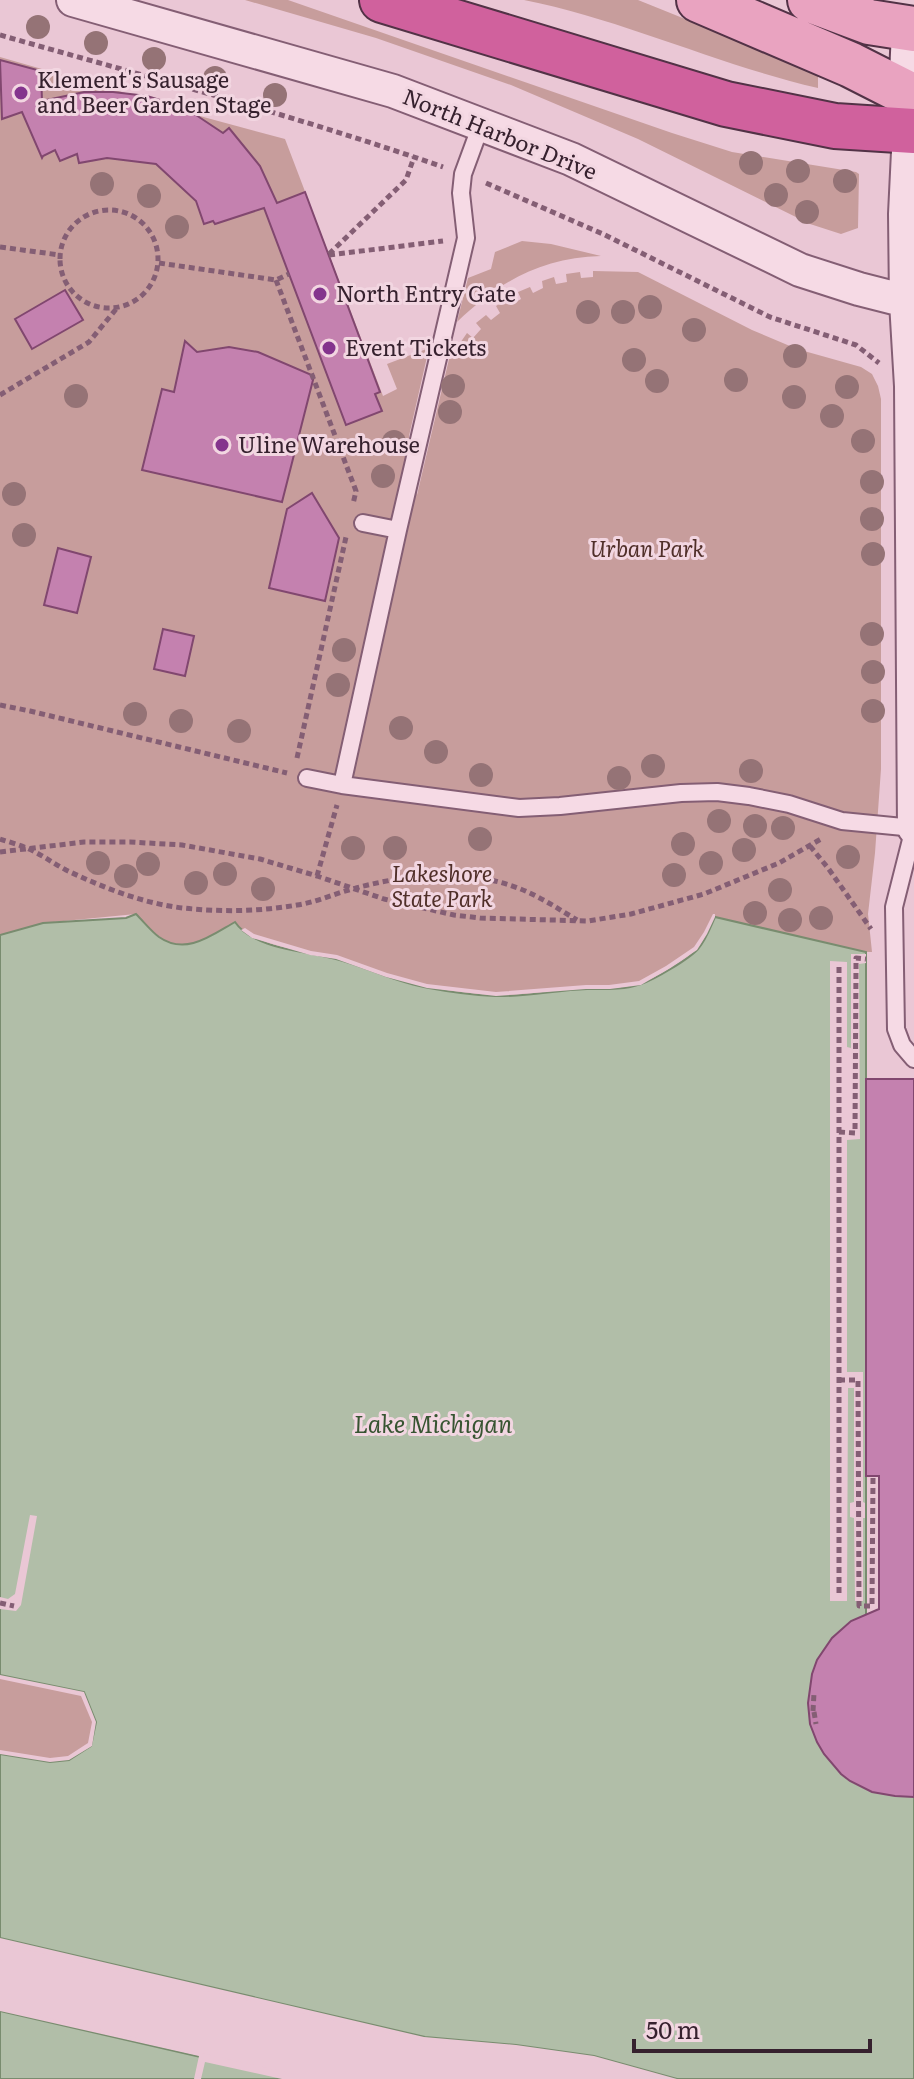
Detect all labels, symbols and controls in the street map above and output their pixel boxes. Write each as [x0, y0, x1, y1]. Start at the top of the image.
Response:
place label: Klement's Sausage and Beer Garden Stage [37, 62, 271, 120]
street label: North Harbor Drive [398, 79, 603, 187]
marker: Klement's Sausage and Beer Garden Stage [12, 84, 30, 102]
place label: North Entry Gate [336, 276, 516, 309]
marker: North Entry Gate [311, 285, 329, 303]
place label: Event Tickets [345, 330, 486, 363]
marker: Event Tickets [320, 339, 338, 357]
place label: Uline Warehouse [238, 427, 420, 460]
marker: Uline Warehouse [213, 436, 231, 454]
park label: Urban Park [590, 531, 704, 564]
park label: Lakeshore State Park [391, 856, 493, 914]
water label: Lake Michigan [354, 1405, 512, 1440]
scale bar [634, 2003, 870, 2053]
text: 50 m [646, 2011, 700, 2046]

